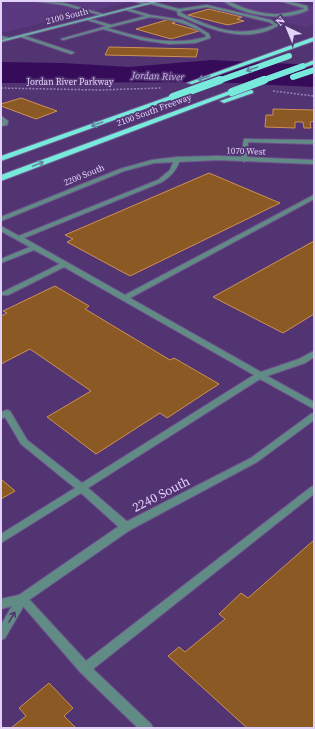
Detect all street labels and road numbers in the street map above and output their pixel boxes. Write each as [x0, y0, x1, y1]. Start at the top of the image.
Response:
street label: 2100 South [45, 5, 90, 27]
street label: Jordan River Parkway [26, 76, 114, 88]
street label: 2100 South Freeway [115, 91, 193, 129]
street label: 1070 West [226, 144, 266, 158]
street label: 2200 South [62, 161, 107, 189]
street label: 2240 South [129, 472, 193, 516]

